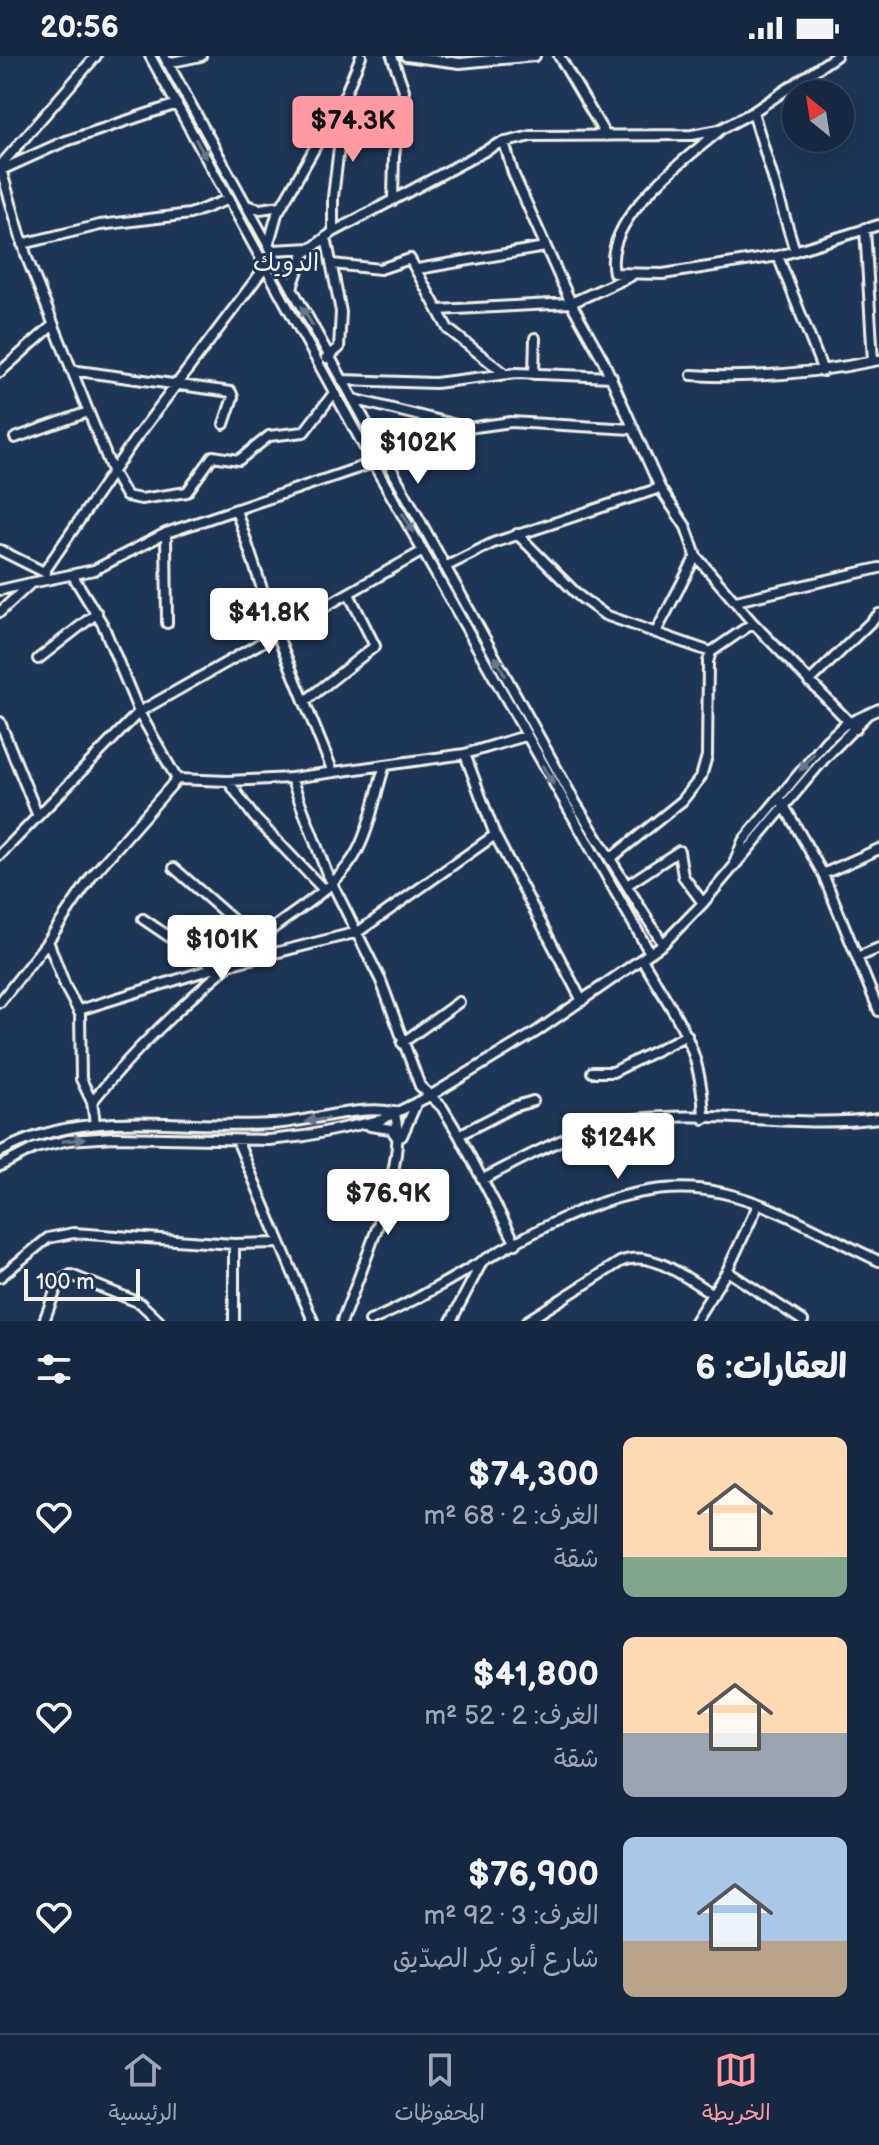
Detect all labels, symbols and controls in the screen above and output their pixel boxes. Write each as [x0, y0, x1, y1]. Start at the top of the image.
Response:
text: 20:56 [40, 10, 119, 46]
north arrow [782, 80, 854, 152]
map controls [782, 80, 854, 152]
pin: $74.3K [288, 96, 418, 164]
text: $74.3K [310, 106, 396, 137]
one-way arrow [195, 137, 208, 160]
district label: الدويك [253, 249, 319, 278]
one-way arrow [300, 305, 314, 327]
pin: $102K [362, 418, 474, 486]
text: $102K [379, 428, 457, 459]
one-way arrow [401, 512, 415, 535]
pin: $41.8K [204, 588, 334, 656]
text: $41.8K [228, 598, 310, 629]
one-way arrow [494, 655, 507, 678]
one-way arrow [799, 752, 816, 772]
one-way arrow [541, 764, 555, 786]
pin: $101K [166, 915, 278, 983]
text: $101K [186, 925, 258, 956]
one-way arrow [305, 1113, 330, 1126]
pin: $124K [562, 1113, 674, 1181]
text: $124K [580, 1123, 656, 1154]
one-way arrow [61, 1134, 86, 1147]
pin: $76.9K [323, 1169, 453, 1237]
text: $76.9K [345, 1179, 431, 1210]
scale bar [24, 1265, 140, 1301]
text: 100 m [36, 1269, 95, 1296]
icon: filters [32, 1347, 76, 1391]
text: العقارات: 6 [695, 1347, 847, 1388]
text: $74,300 [468, 1454, 599, 1495]
icon: home [687, 1469, 783, 1565]
icon: heart [32, 1495, 76, 1539]
text: الغرف: 2 · 68 m² [424, 1501, 599, 1532]
text: شقة [554, 1544, 599, 1575]
text: $41,800 [473, 1654, 599, 1695]
icon: home [687, 1669, 783, 1765]
icon: heart [32, 1695, 76, 1739]
text: الغرف: 2 · 52 m² [424, 1701, 599, 1732]
text: شقة [554, 1744, 599, 1775]
text: $76,900 [468, 1854, 599, 1895]
icon: home [687, 1869, 783, 1965]
icon: heart [32, 1895, 76, 1939]
text: الغرف: 3 · 92 m² [424, 1901, 599, 1932]
text: شارع أبو بكر الصدّيق [393, 1944, 599, 1975]
tab: الرئيسية [108, 2048, 178, 2132]
tab: المحفوظات [394, 2048, 485, 2132]
tab: الخريطة [702, 2048, 771, 2132]

